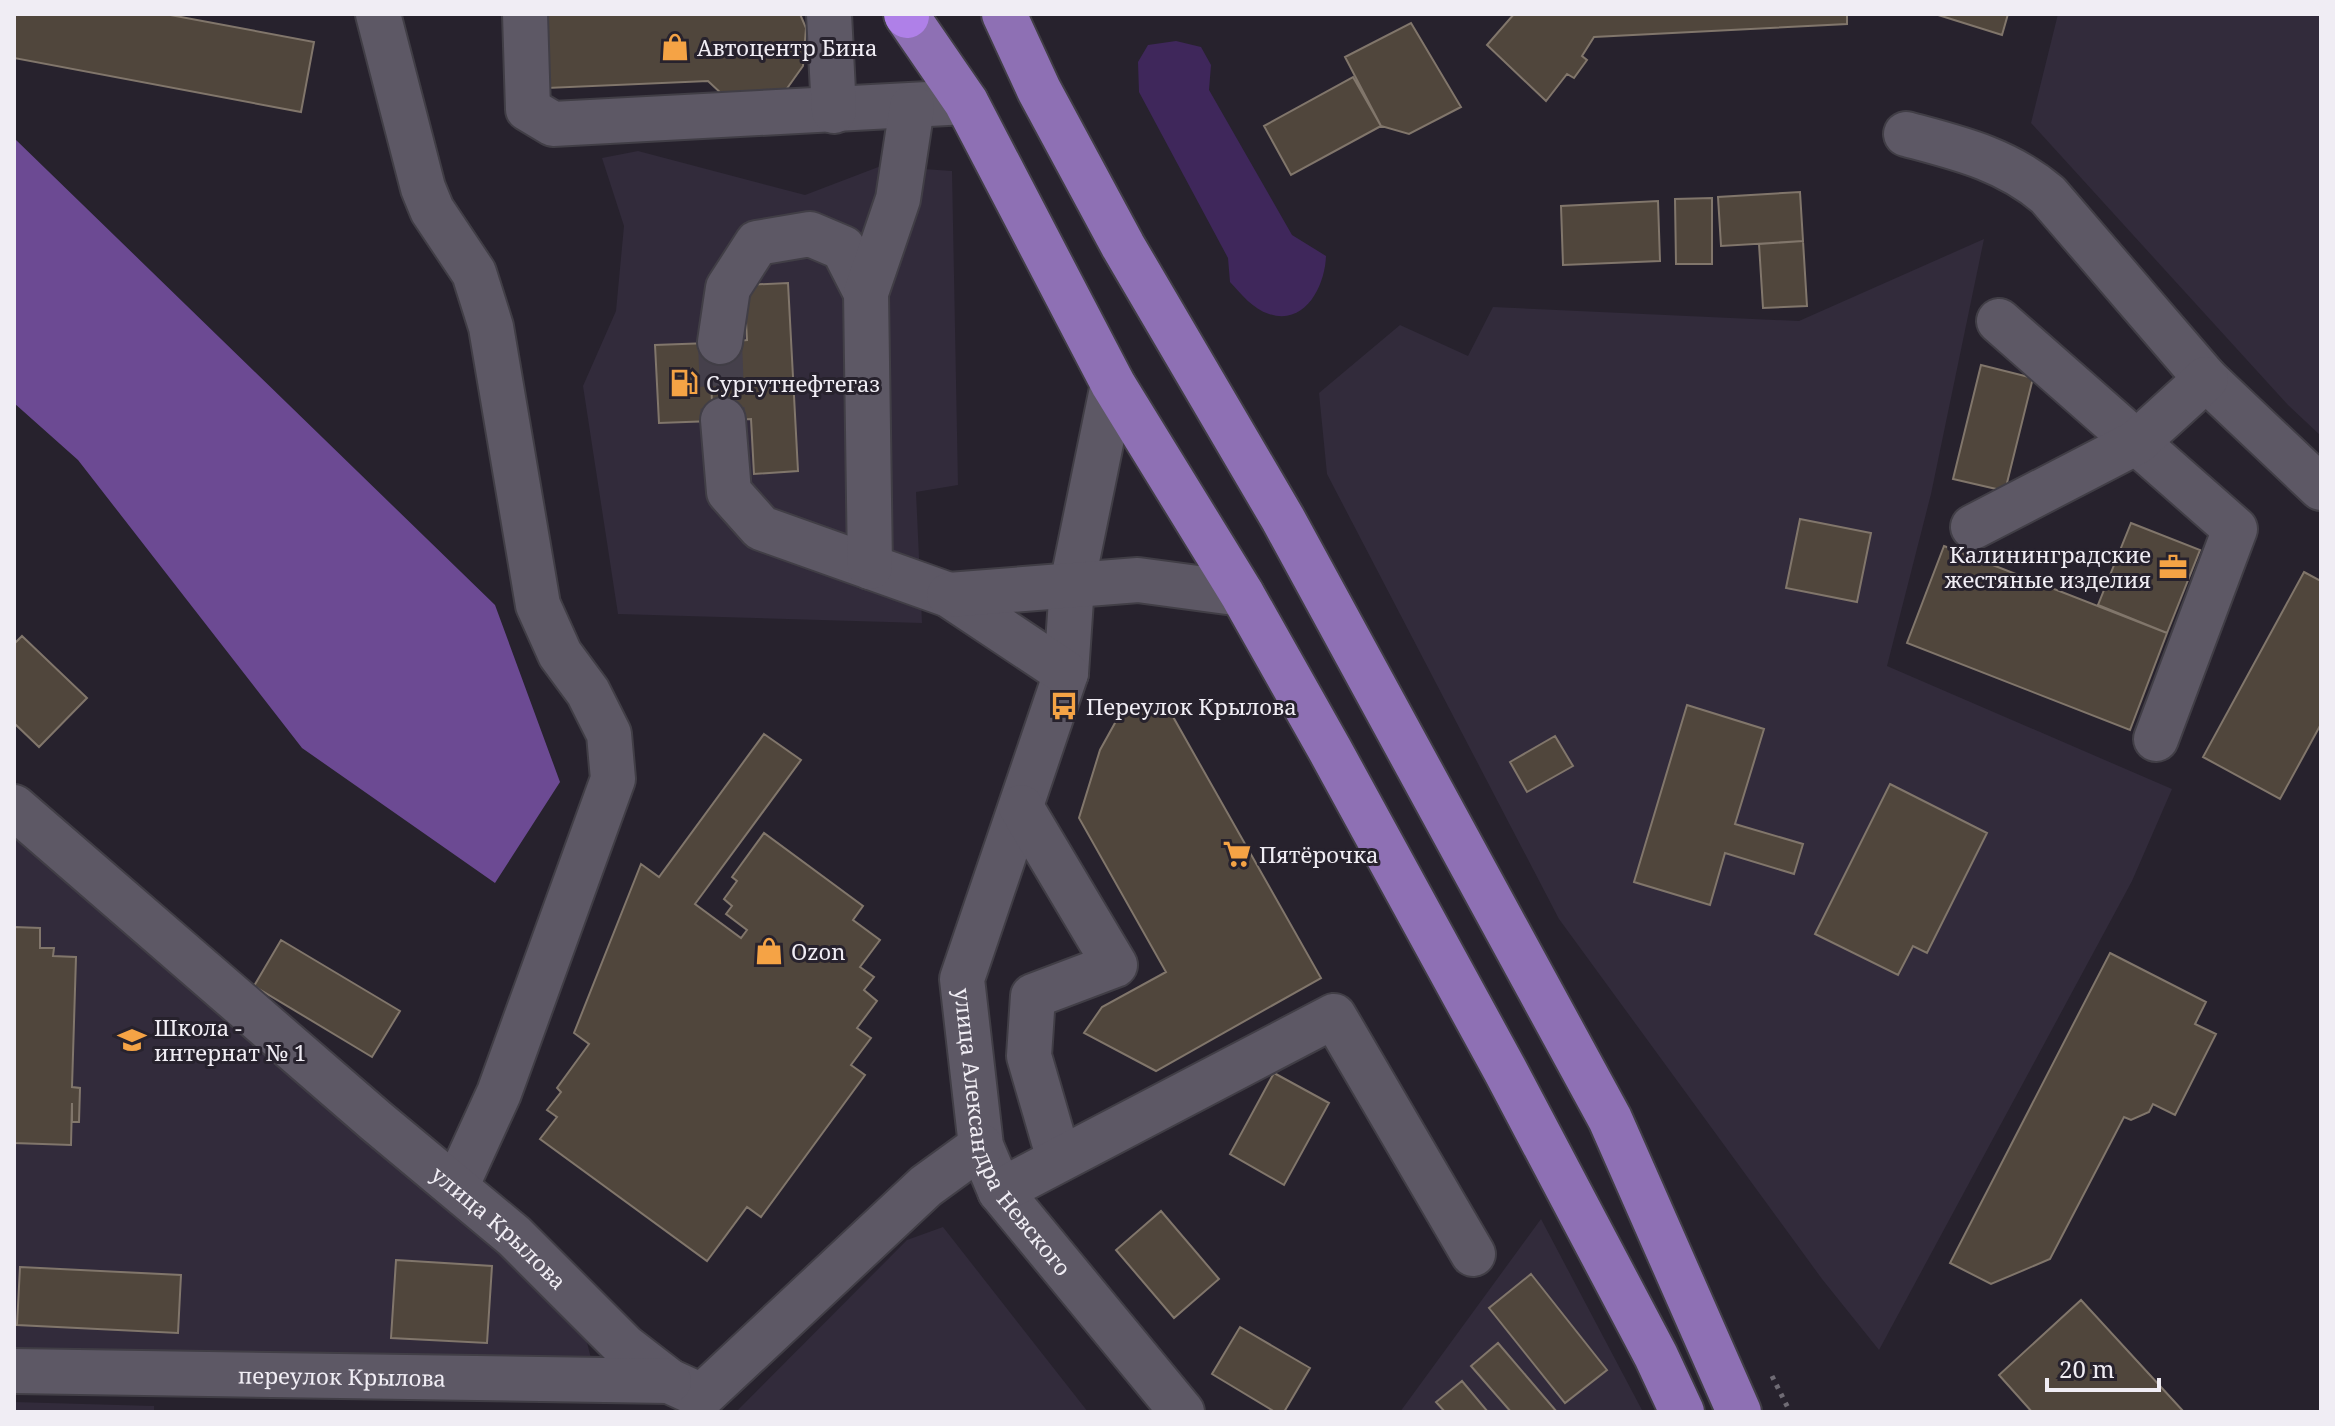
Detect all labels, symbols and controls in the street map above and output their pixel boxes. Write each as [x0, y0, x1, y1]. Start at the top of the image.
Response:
shop icon: Автоцентр Бина [660, 32, 690, 62]
place label: Автоцентр Бина [697, 32, 877, 62]
fuel station icon: Сургутнефтегаз [669, 368, 699, 398]
place label: Сургутнефтегаз [706, 368, 880, 398]
place label: Калининградские жестяные изделия [1945, 539, 2151, 594]
office icon: Калининградские жестяные изделия [2158, 552, 2188, 582]
bus stop icon: Переулок Крылова [1049, 691, 1079, 721]
place label: Переулок Крылова [1086, 691, 1297, 721]
supermarket icon: Пятёрочка [1222, 839, 1252, 869]
place label: Пятёрочка [1259, 839, 1378, 869]
shop icon: Ozon [754, 936, 784, 966]
place label: Ozon [791, 936, 845, 966]
street label: улица Александра Невского [948, 986, 1078, 1282]
place label: Школа - интернат № 1 [154, 1012, 306, 1067]
school or university icon: Школа - интернат № 1 [117, 1025, 147, 1055]
street label: улица Крылова [425, 1159, 574, 1296]
scale bar [2047, 1342, 2159, 1392]
text: 20 m [2059, 1352, 2115, 1385]
street label: переулок Крылова [238, 1359, 446, 1393]

